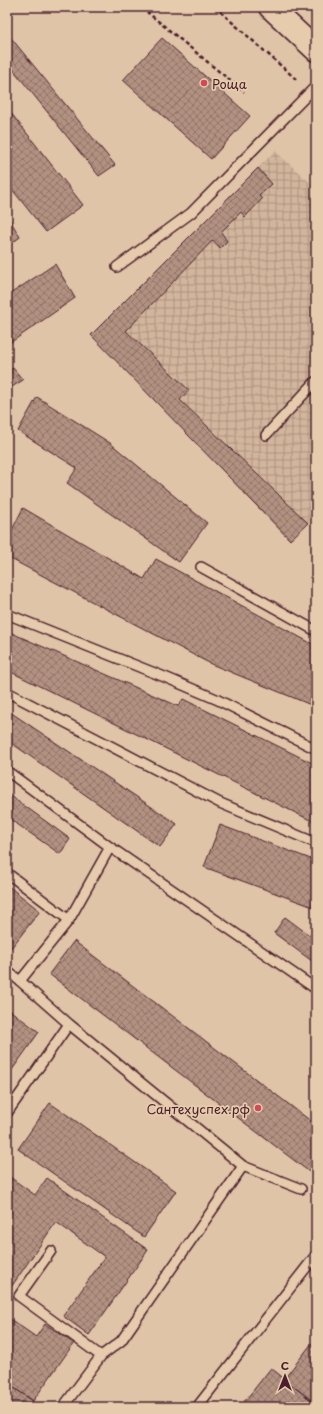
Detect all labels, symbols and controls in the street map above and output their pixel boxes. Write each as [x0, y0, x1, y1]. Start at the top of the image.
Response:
place label: Роща [212, 74, 248, 93]
marker: Роща [199, 78, 209, 88]
place label: Сантехуспех.рф [146, 1099, 250, 1118]
marker: Сантехуспех.рф [253, 1103, 263, 1113]
north arrow [265, 1356, 305, 1396]
text: С [281, 1357, 289, 1374]

